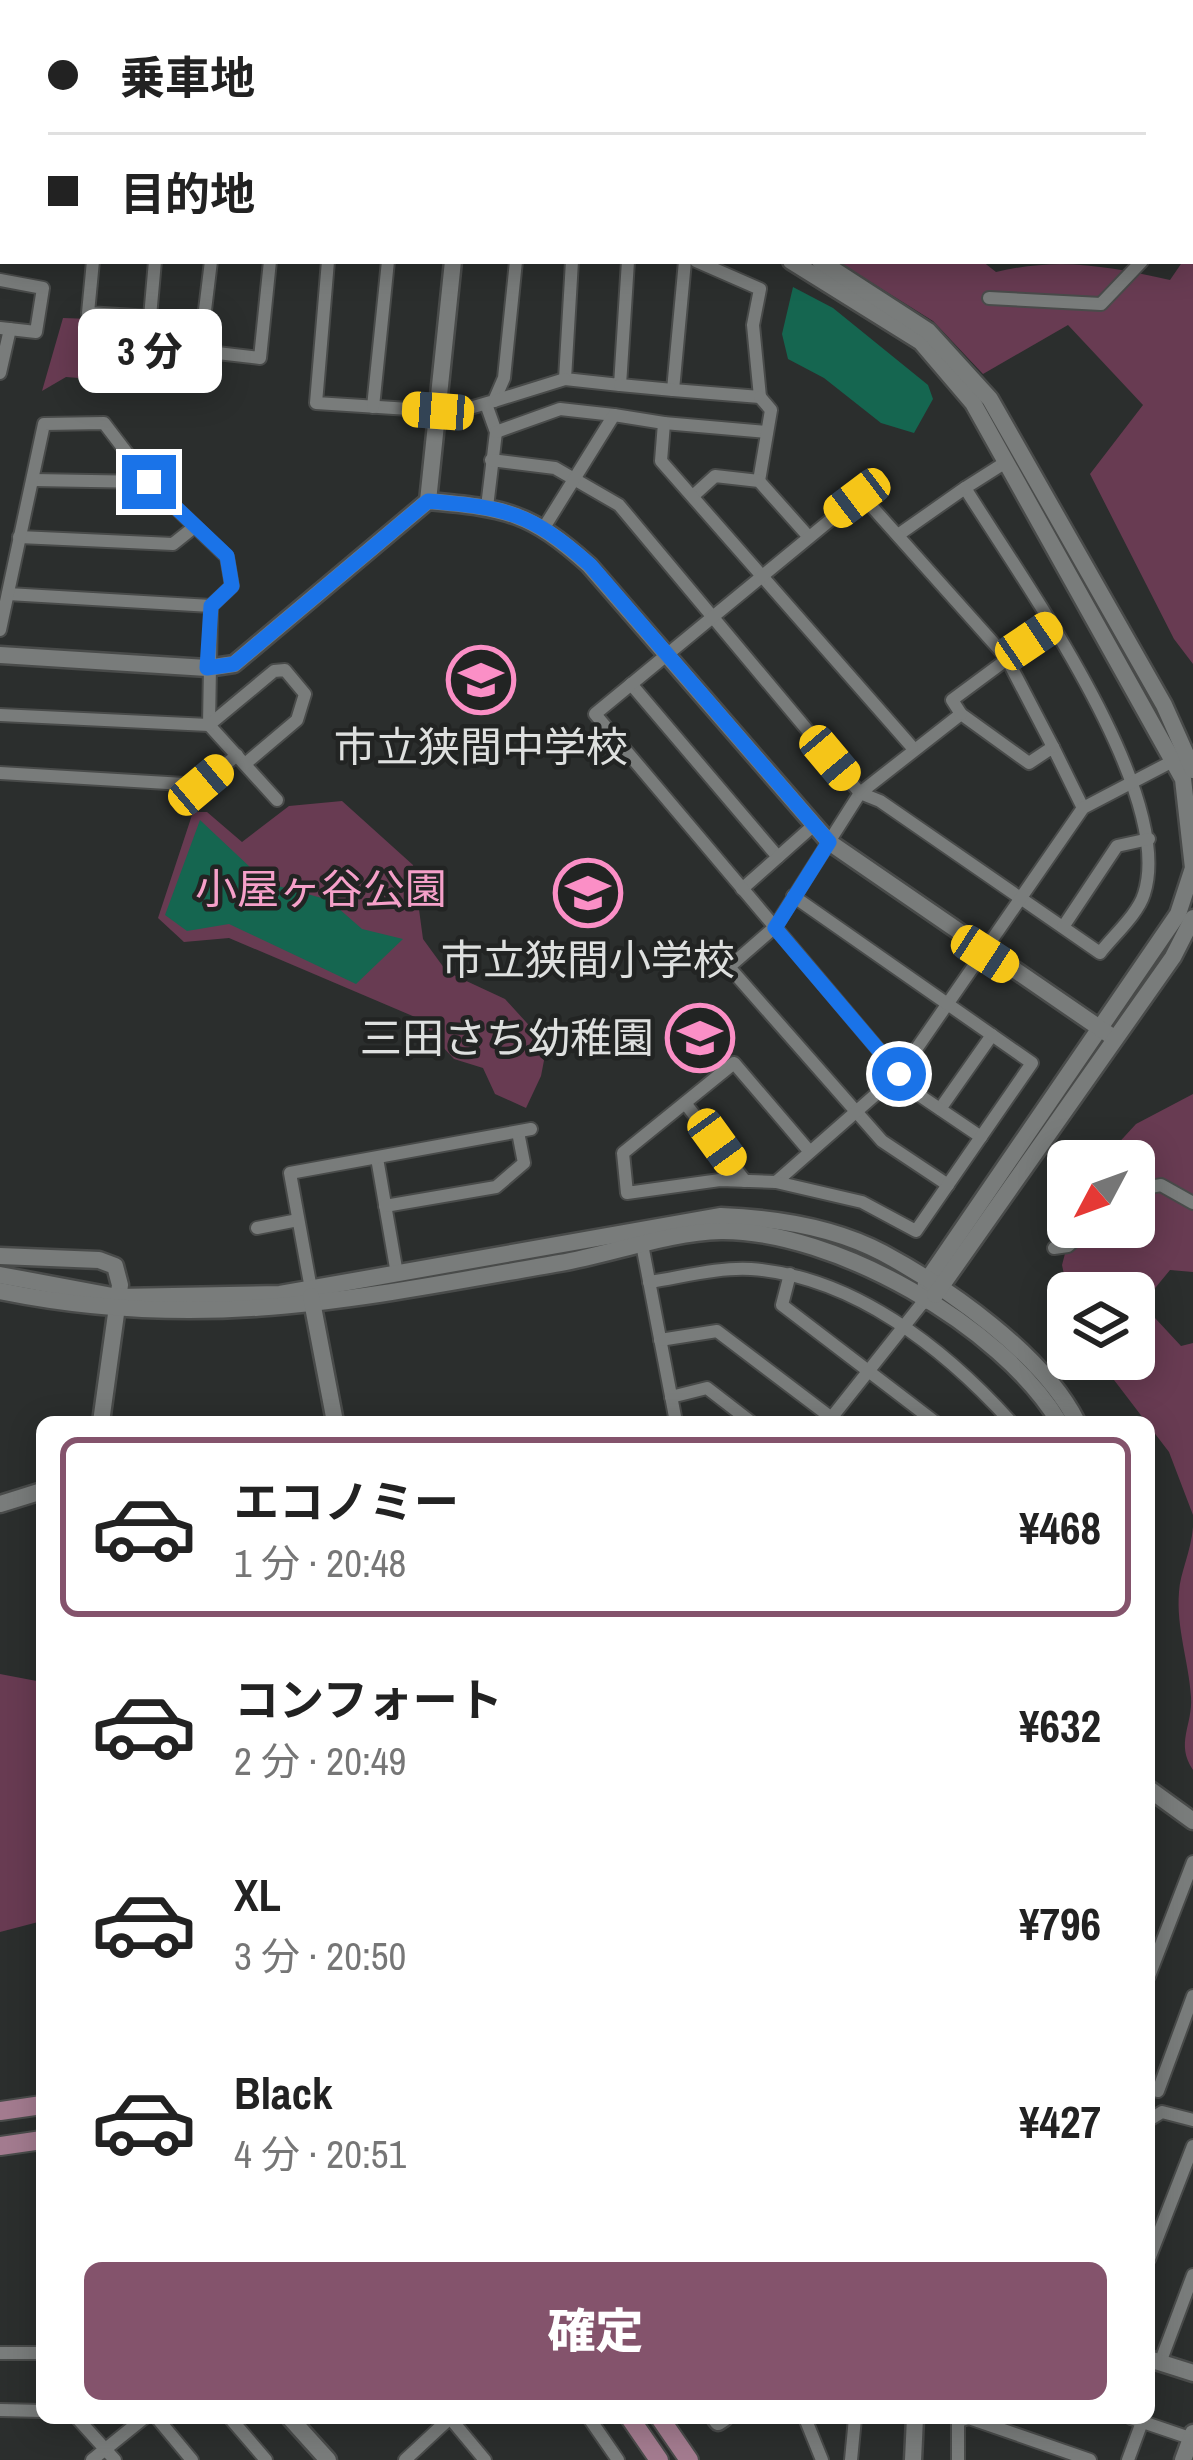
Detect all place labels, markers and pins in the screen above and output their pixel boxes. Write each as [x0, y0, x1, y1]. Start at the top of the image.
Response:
school or university icon: 市立狭間中学校 [446, 645, 516, 715]
place label: 市立狭間中学校 [334, 719, 628, 775]
school or university icon: 市立狭間小学校 [553, 858, 623, 928]
place label: 市立狭間小学校 [441, 932, 735, 988]
school or university icon: 三田さち幼稚園 [665, 1003, 735, 1073]
place label: 三田さち幼稚園 [360, 1010, 654, 1066]

